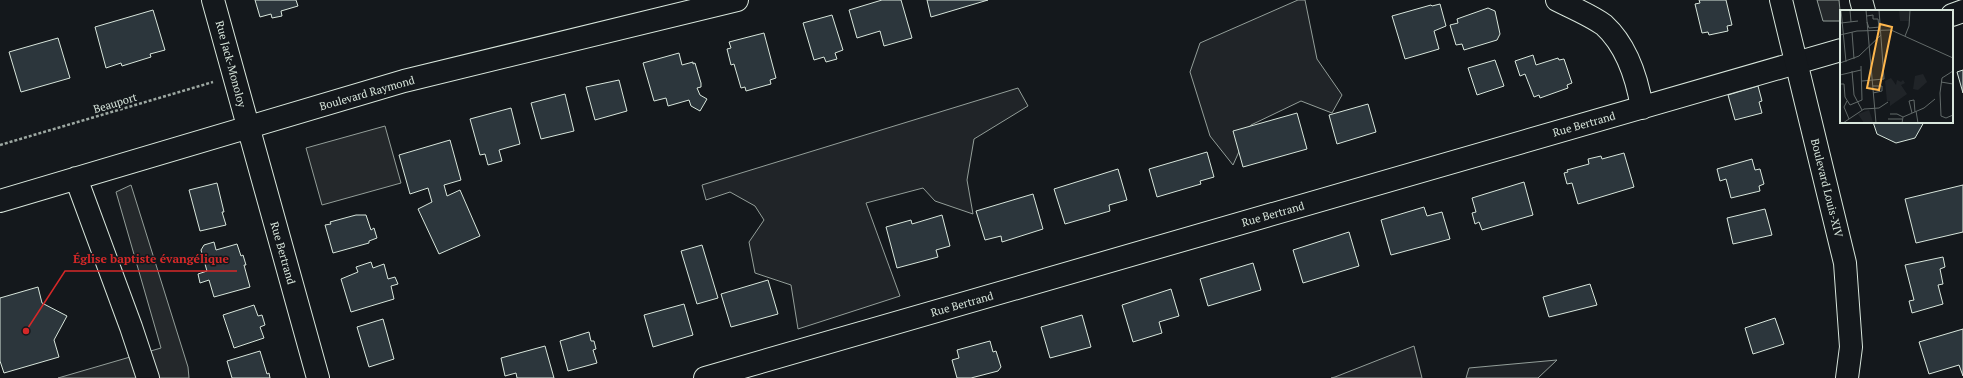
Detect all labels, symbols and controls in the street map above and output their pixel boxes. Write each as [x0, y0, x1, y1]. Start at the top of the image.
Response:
inset map [1840, 10, 1953, 123]
street label: Rue Jack-Monoloy [213, 19, 249, 109]
street label: Boulevard Raymond [318, 73, 416, 113]
street label: Beauport [92, 90, 138, 116]
street label: Rue Bertrand [1551, 108, 1617, 140]
street label: Boulevard Louis-XIV [1808, 137, 1846, 239]
street label: Rue Bertrand [1240, 198, 1306, 230]
street label: Rue Bertrand [267, 220, 299, 286]
callout: Église baptiste évangélique [65, 247, 237, 271]
text: Église baptiste évangélique [73, 251, 230, 266]
street label: Rue Bertrand [929, 288, 995, 320]

